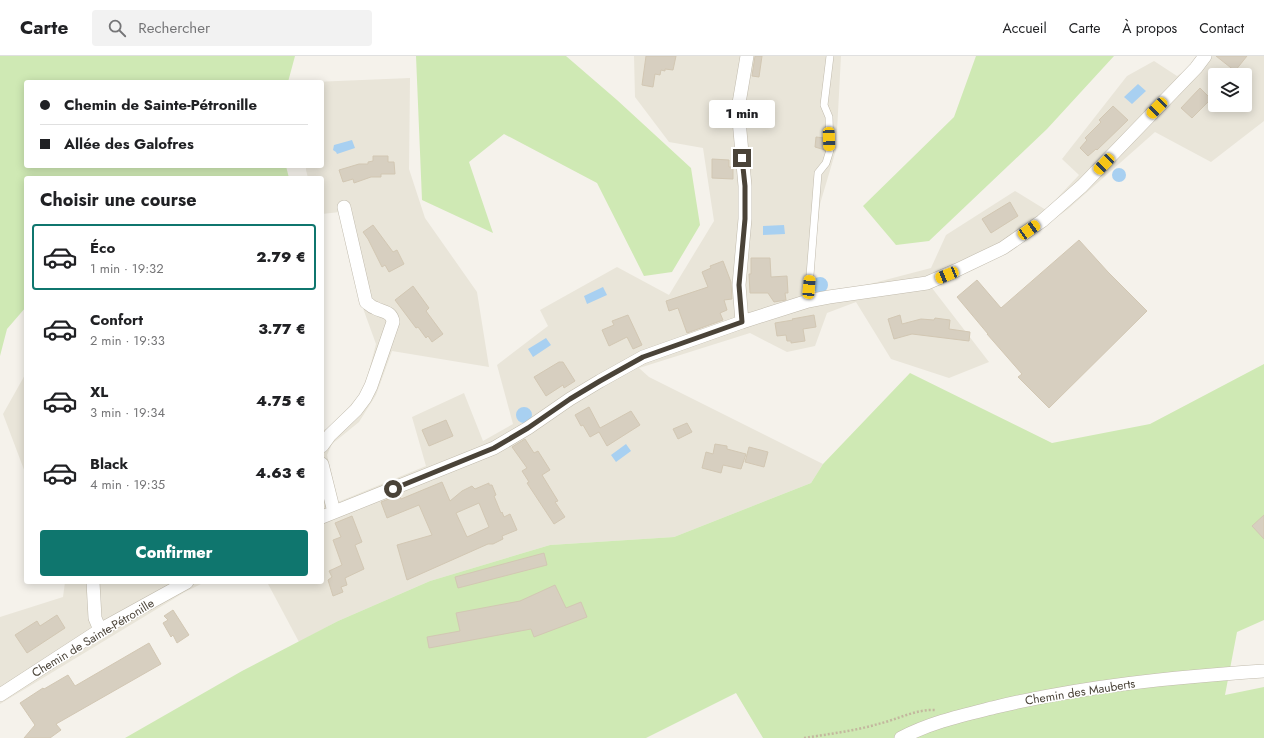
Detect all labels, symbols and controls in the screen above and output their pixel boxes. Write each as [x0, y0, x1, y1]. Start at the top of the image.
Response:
search box [92, 10, 372, 46]
text: Carte [20, 14, 68, 41]
icon: search [106, 17, 128, 39]
text: Rechercher [138, 17, 210, 39]
text: Accueil [1003, 18, 1047, 38]
text: Carte [1069, 18, 1100, 38]
text: À propos [1122, 18, 1177, 38]
text: Contact [1199, 18, 1244, 38]
map controls [1208, 68, 1252, 112]
button: layers [1208, 68, 1252, 112]
text: Chemin de Sainte-Pétronille [64, 94, 257, 116]
car [1144, 95, 1170, 121]
callout: 1 min [709, 100, 775, 128]
text: 1 min [726, 104, 758, 123]
car [823, 127, 835, 151]
text: Allée des Galofres [64, 133, 194, 155]
route end [733, 149, 751, 167]
car [1091, 151, 1117, 177]
text: Choisir une course [40, 187, 197, 213]
car [1016, 218, 1042, 242]
text: Éco [90, 237, 115, 259]
icon: car [42, 239, 78, 275]
text: 2.79 € [256, 246, 306, 268]
text: 1 min · 19:32 [90, 259, 164, 278]
car [934, 265, 960, 285]
car [802, 275, 816, 299]
text: Confort [90, 309, 143, 331]
icon: car [42, 311, 78, 347]
text: 3.77 € [258, 318, 306, 340]
text: 2 min · 19:33 [90, 331, 165, 350]
text: XL [90, 381, 108, 403]
icon: car [42, 383, 78, 419]
text: 4.75 € [256, 390, 306, 412]
text: 3 min · 19:34 [90, 403, 165, 422]
text: Black [90, 453, 128, 475]
icon: car [42, 455, 78, 491]
text: 4.63 € [255, 462, 306, 484]
text: 4 min · 19:35 [90, 475, 165, 494]
route start [384, 480, 402, 498]
button: Confirmer [40, 530, 308, 576]
street label: Chemin de Sainte-Pétronille [28, 594, 158, 682]
street label: Chemin des Mauberts [1024, 674, 1136, 710]

